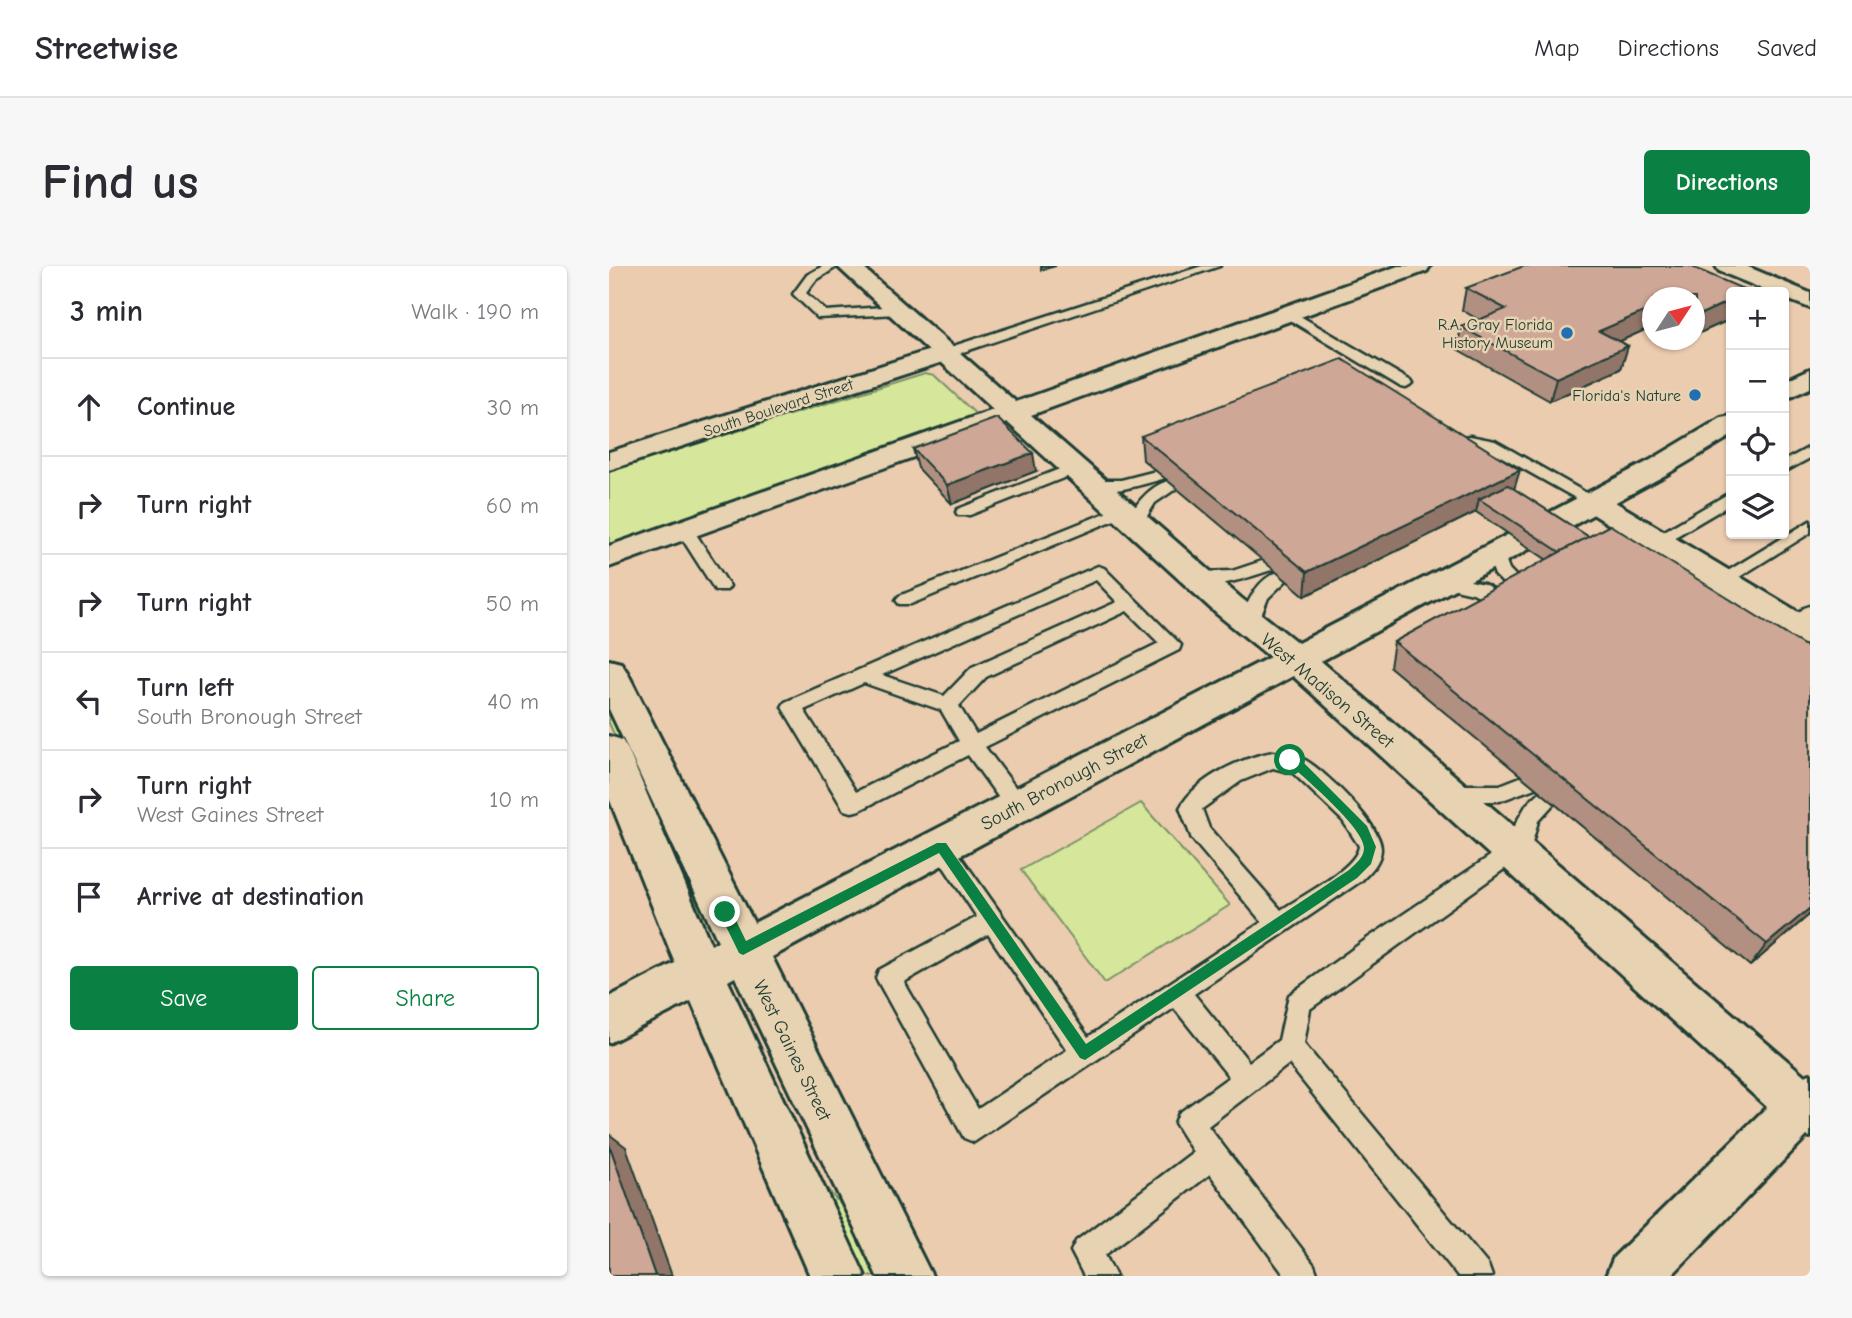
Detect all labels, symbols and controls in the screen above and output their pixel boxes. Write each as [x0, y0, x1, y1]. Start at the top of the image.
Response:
text: Streetwise [35, 29, 178, 67]
text: Map [1534, 34, 1580, 62]
text: Directions [1618, 34, 1719, 62]
text: Saved [1757, 34, 1817, 62]
button: Directions [1644, 150, 1810, 214]
text: Find us [42, 154, 198, 210]
north arrow [1642, 287, 1705, 350]
map controls [1726, 287, 1789, 539]
button: + [1726, 287, 1789, 350]
text: 3 min [70, 294, 143, 329]
text: Walk · 190 m [411, 298, 539, 325]
place label: R.A. Gray Florida History Museum [1438, 316, 1553, 352]
marker: R.A. Gray Florida History Museum [1559, 325, 1575, 341]
button: − [1726, 350, 1789, 413]
street label: South Boulevard Street [701, 375, 856, 441]
place label: Florida's Nature [1572, 387, 1681, 405]
marker: Florida's Nature [1687, 387, 1703, 403]
icon: ahead [70, 388, 108, 426]
text: Continue [137, 392, 235, 422]
text: 30 m [487, 394, 539, 421]
button: locate [1726, 413, 1789, 476]
button: layers [1726, 476, 1789, 539]
icon: right [70, 486, 108, 524]
text: Turn right [137, 490, 251, 520]
text: 60 m [486, 492, 539, 519]
icon: right [70, 584, 108, 622]
text: Turn right [137, 588, 251, 618]
text: 50 m [486, 590, 539, 617]
street label: West Madison Street [1256, 629, 1399, 753]
text: Turn left [137, 673, 234, 703]
icon: left [70, 682, 108, 720]
text: 40 m [487, 688, 539, 715]
text: South Bronough Street [137, 703, 362, 730]
street label: South Bronough Street [977, 728, 1152, 835]
route start [1274, 744, 1305, 775]
text: Turn right [137, 771, 251, 801]
icon: right [70, 780, 108, 818]
text: 10 m [489, 786, 539, 813]
text: West Gaines Street [137, 801, 323, 828]
icon: arrive [70, 878, 108, 916]
text: Arrive at destination [137, 882, 364, 912]
route end [709, 896, 740, 927]
button: Save [70, 966, 298, 1030]
button: Share [312, 966, 539, 1030]
street label: West Gaines Street [748, 976, 836, 1125]

